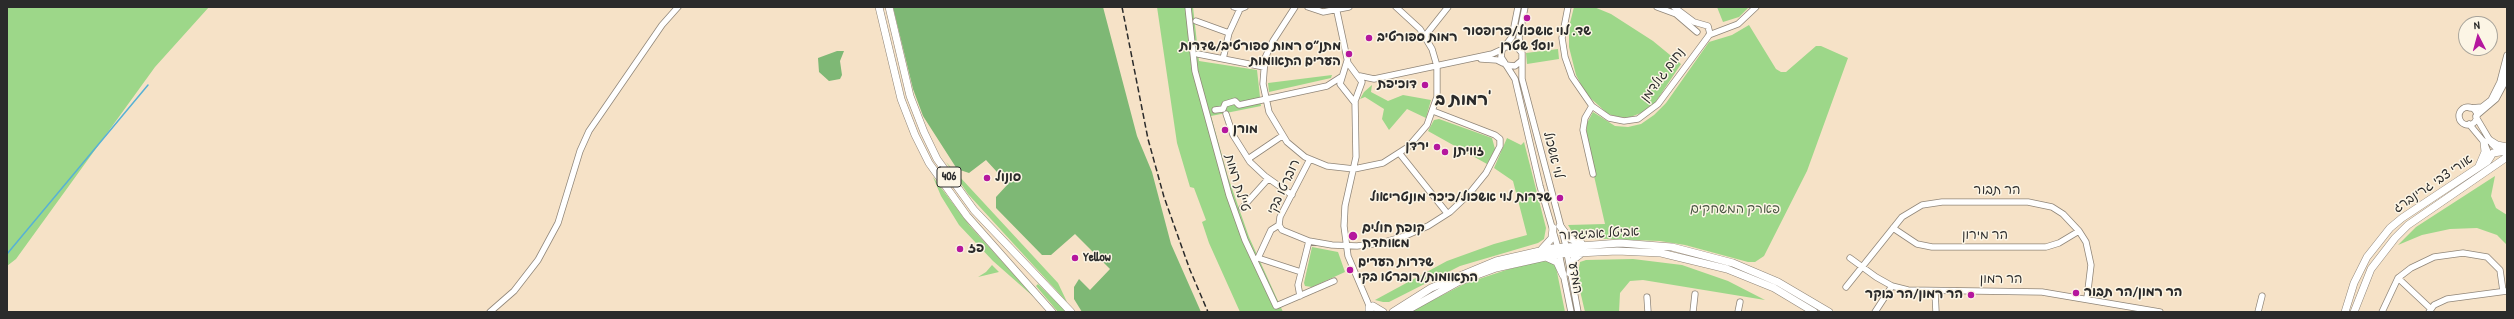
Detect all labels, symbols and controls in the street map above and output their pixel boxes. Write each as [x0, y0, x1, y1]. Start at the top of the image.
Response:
marker: שד. לוי אשכול/פרופסור יוסף שטרן [1522, 13, 1532, 23]
north arrow [2458, 16, 2498, 56]
text: N [2473, 18, 2480, 32]
place label: שד. לוי אשכול/פרופסור יוסף שטרן [1463, 24, 1591, 55]
place label: רמות ספורטיב [1377, 30, 1458, 46]
marker: רמות ספורטיב [1364, 33, 1374, 43]
place label: מתנ״ס רמות ספורטיב/שדרות הערים התאומות [1179, 39, 1341, 70]
street label: נחום גולדמן [1638, 45, 1688, 105]
marker: מתנ״ס רמות ספורטיב/שדרות הערים התאומות [1344, 49, 1354, 59]
place label: דוכיפת [1377, 77, 1417, 93]
marker: דוכיפת [1420, 80, 1430, 90]
district label: רמות ב' [1435, 90, 1491, 110]
place label: מורן [1233, 122, 1258, 138]
marker: מורן [1220, 125, 1230, 135]
street label: לוי אשכול [1540, 130, 1566, 180]
place label: ירדן [1406, 139, 1429, 155]
marker: ירדן [1432, 142, 1442, 152]
place label: זוויתן [1453, 144, 1484, 160]
marker: זוויתן [1440, 147, 1450, 157]
street label: טיילת רמות [1221, 152, 1253, 214]
street label: אורי צבי גרינברג [2390, 152, 2476, 216]
street label: רוברטו בקי [1264, 157, 1304, 217]
road number: 406 [937, 167, 961, 187]
place label: סונול [995, 170, 1021, 186]
marker: סונול [982, 173, 992, 183]
street label: הר תבור [1974, 183, 2020, 199]
place label: שדרות לוי אשכול/כיכר מונטריאול [1370, 190, 1552, 206]
marker: שדרות לוי אשכול/כיכר מונטריאול [1555, 193, 1565, 203]
park label: פארק המשחקים [1690, 202, 1780, 218]
place label: קופת חולים מאוחדת [1362, 221, 1425, 252]
street label: אביטל אביגדור [1559, 224, 1639, 244]
street label: הר מירון [1962, 228, 2008, 244]
marker: קופת חולים מאוחדת [1347, 230, 1359, 242]
place label: פז [968, 241, 984, 257]
marker: פז [955, 244, 965, 254]
place label: Yellow [1083, 250, 1111, 266]
marker: Yellow [1070, 253, 1080, 263]
place label: שדרות הערים התאומות/רוברטו בקי [1358, 255, 1478, 286]
street label: המדע [1565, 261, 1585, 295]
marker: שדרות הערים התאומות/רוברטו בקי [1345, 265, 1355, 275]
street label: הר רמון [1980, 272, 2022, 288]
place label: הר רמון/הר תבור [2084, 285, 2182, 301]
place label: הר רמון/הר בוקר [1865, 287, 1963, 303]
marker: הר רמון/הר תבור [2071, 288, 2081, 298]
marker: הר רמון/הר בוקר [1966, 290, 1976, 300]

